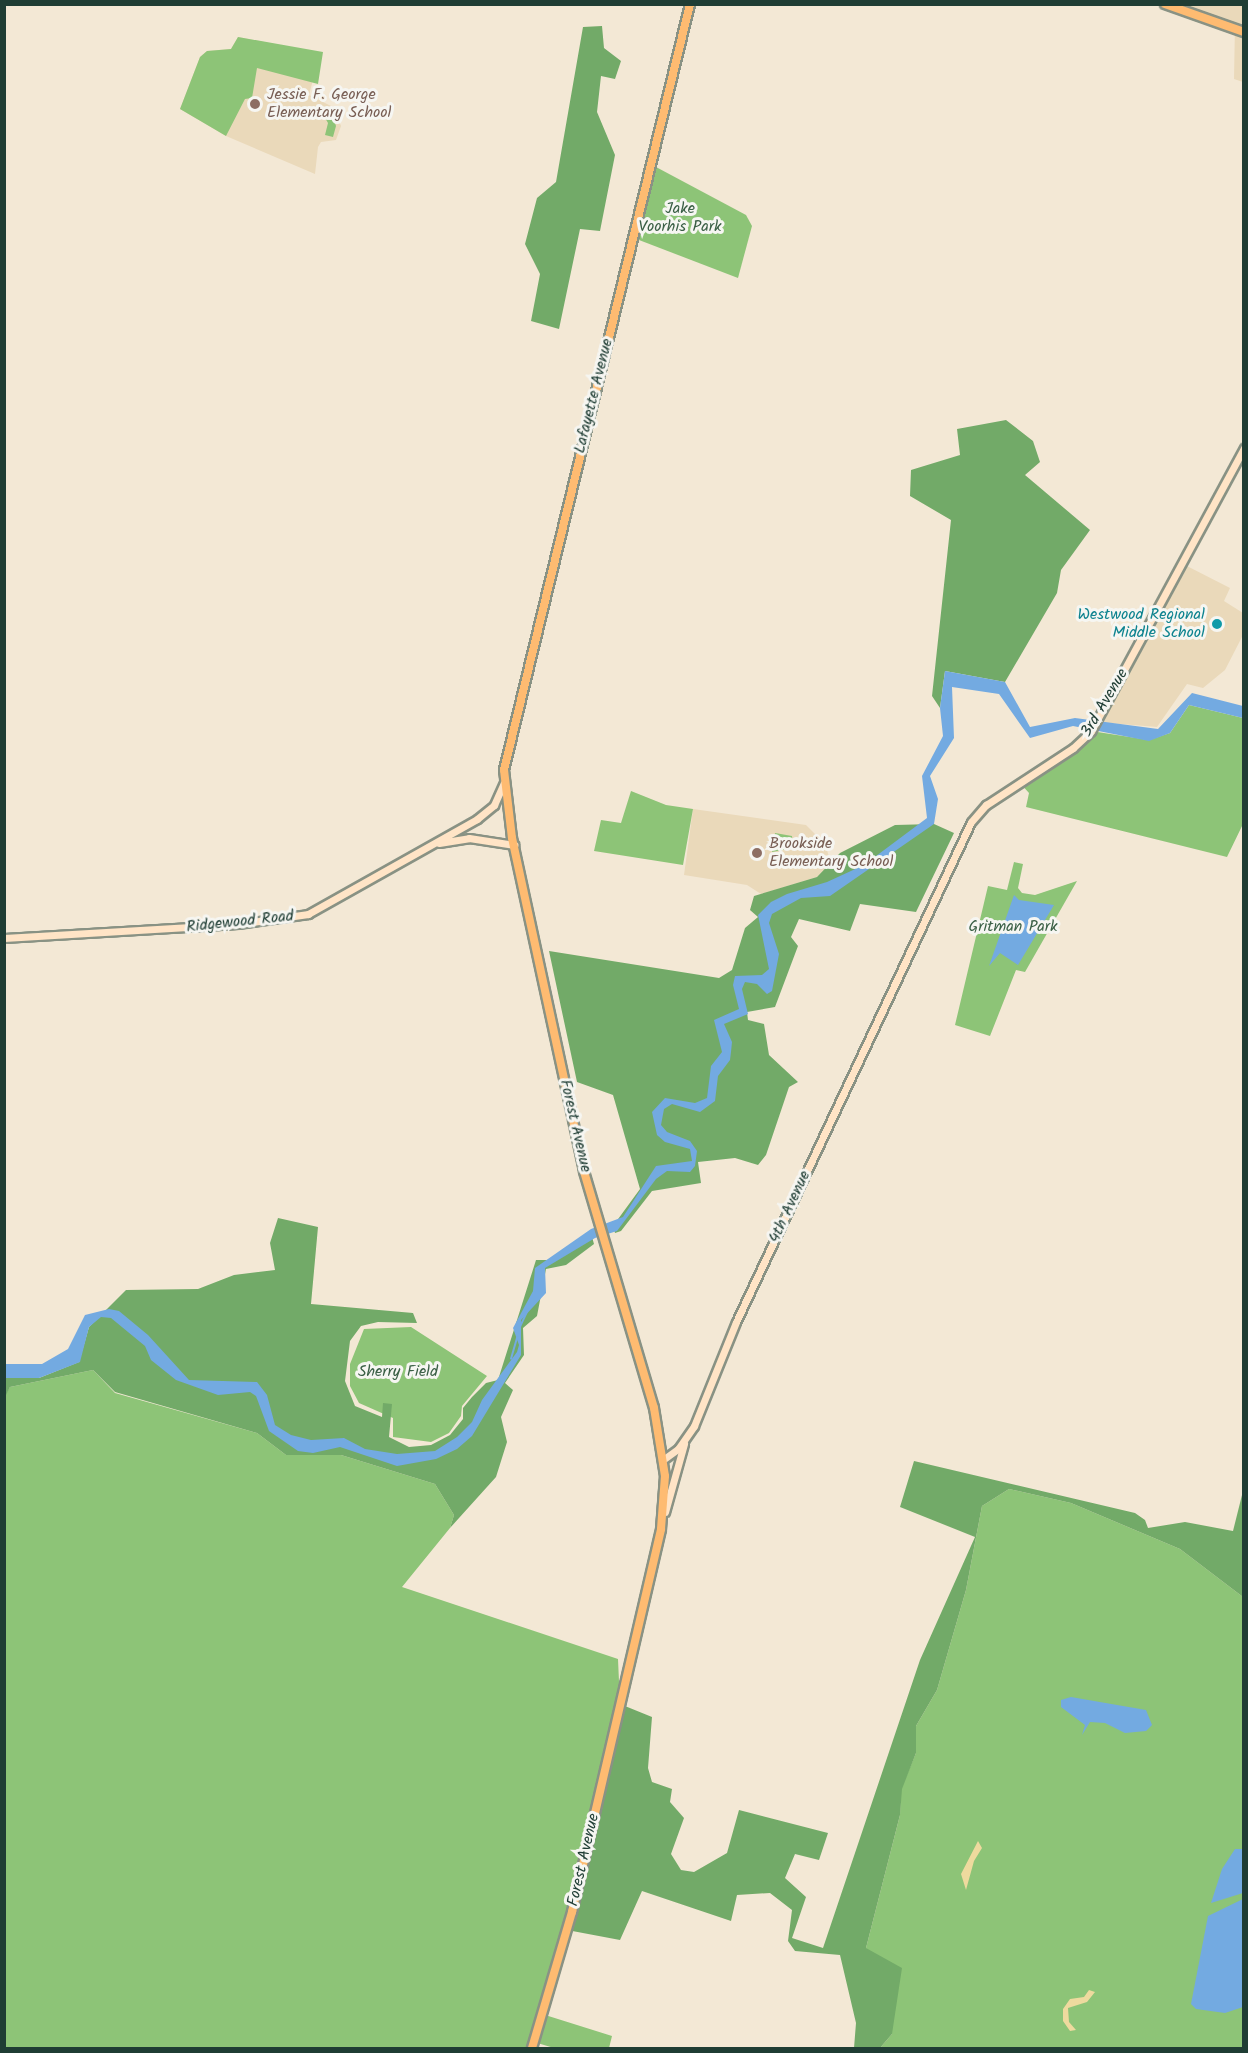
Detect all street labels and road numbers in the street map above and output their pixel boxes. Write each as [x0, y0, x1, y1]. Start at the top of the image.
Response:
street label: Lafayette Avenue [570, 337, 618, 455]
street label: 3rd Avenue [1077, 666, 1133, 740]
street label: Ridgewood Road [185, 907, 295, 937]
street label: Forest Avenue [555, 1078, 595, 1174]
street label: 4th Avenue [765, 1168, 815, 1246]
street label: Forest Avenue [564, 1812, 604, 1908]

